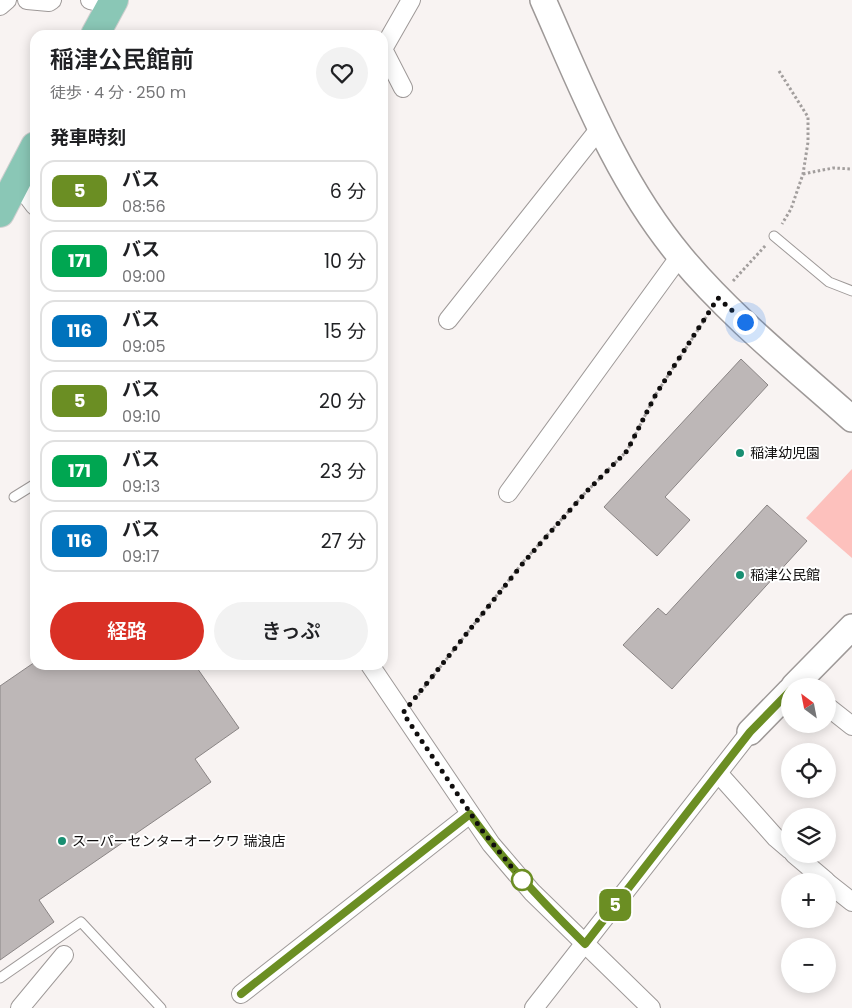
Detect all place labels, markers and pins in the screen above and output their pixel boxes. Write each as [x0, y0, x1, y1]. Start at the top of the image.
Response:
place label: 稲津幼児園 [750, 443, 820, 463]
marker: 稲津幼児園 [734, 447, 746, 459]
place label: 稲津公民館 [750, 565, 820, 585]
marker: 稲津公民館 [734, 569, 746, 581]
place label: スーパーセンターオークワ 瑞浪店 [72, 831, 286, 851]
marker: スーパーセンターオークワ 瑞浪店 [56, 835, 68, 847]
unlabelled marker [511, 869, 533, 891]

